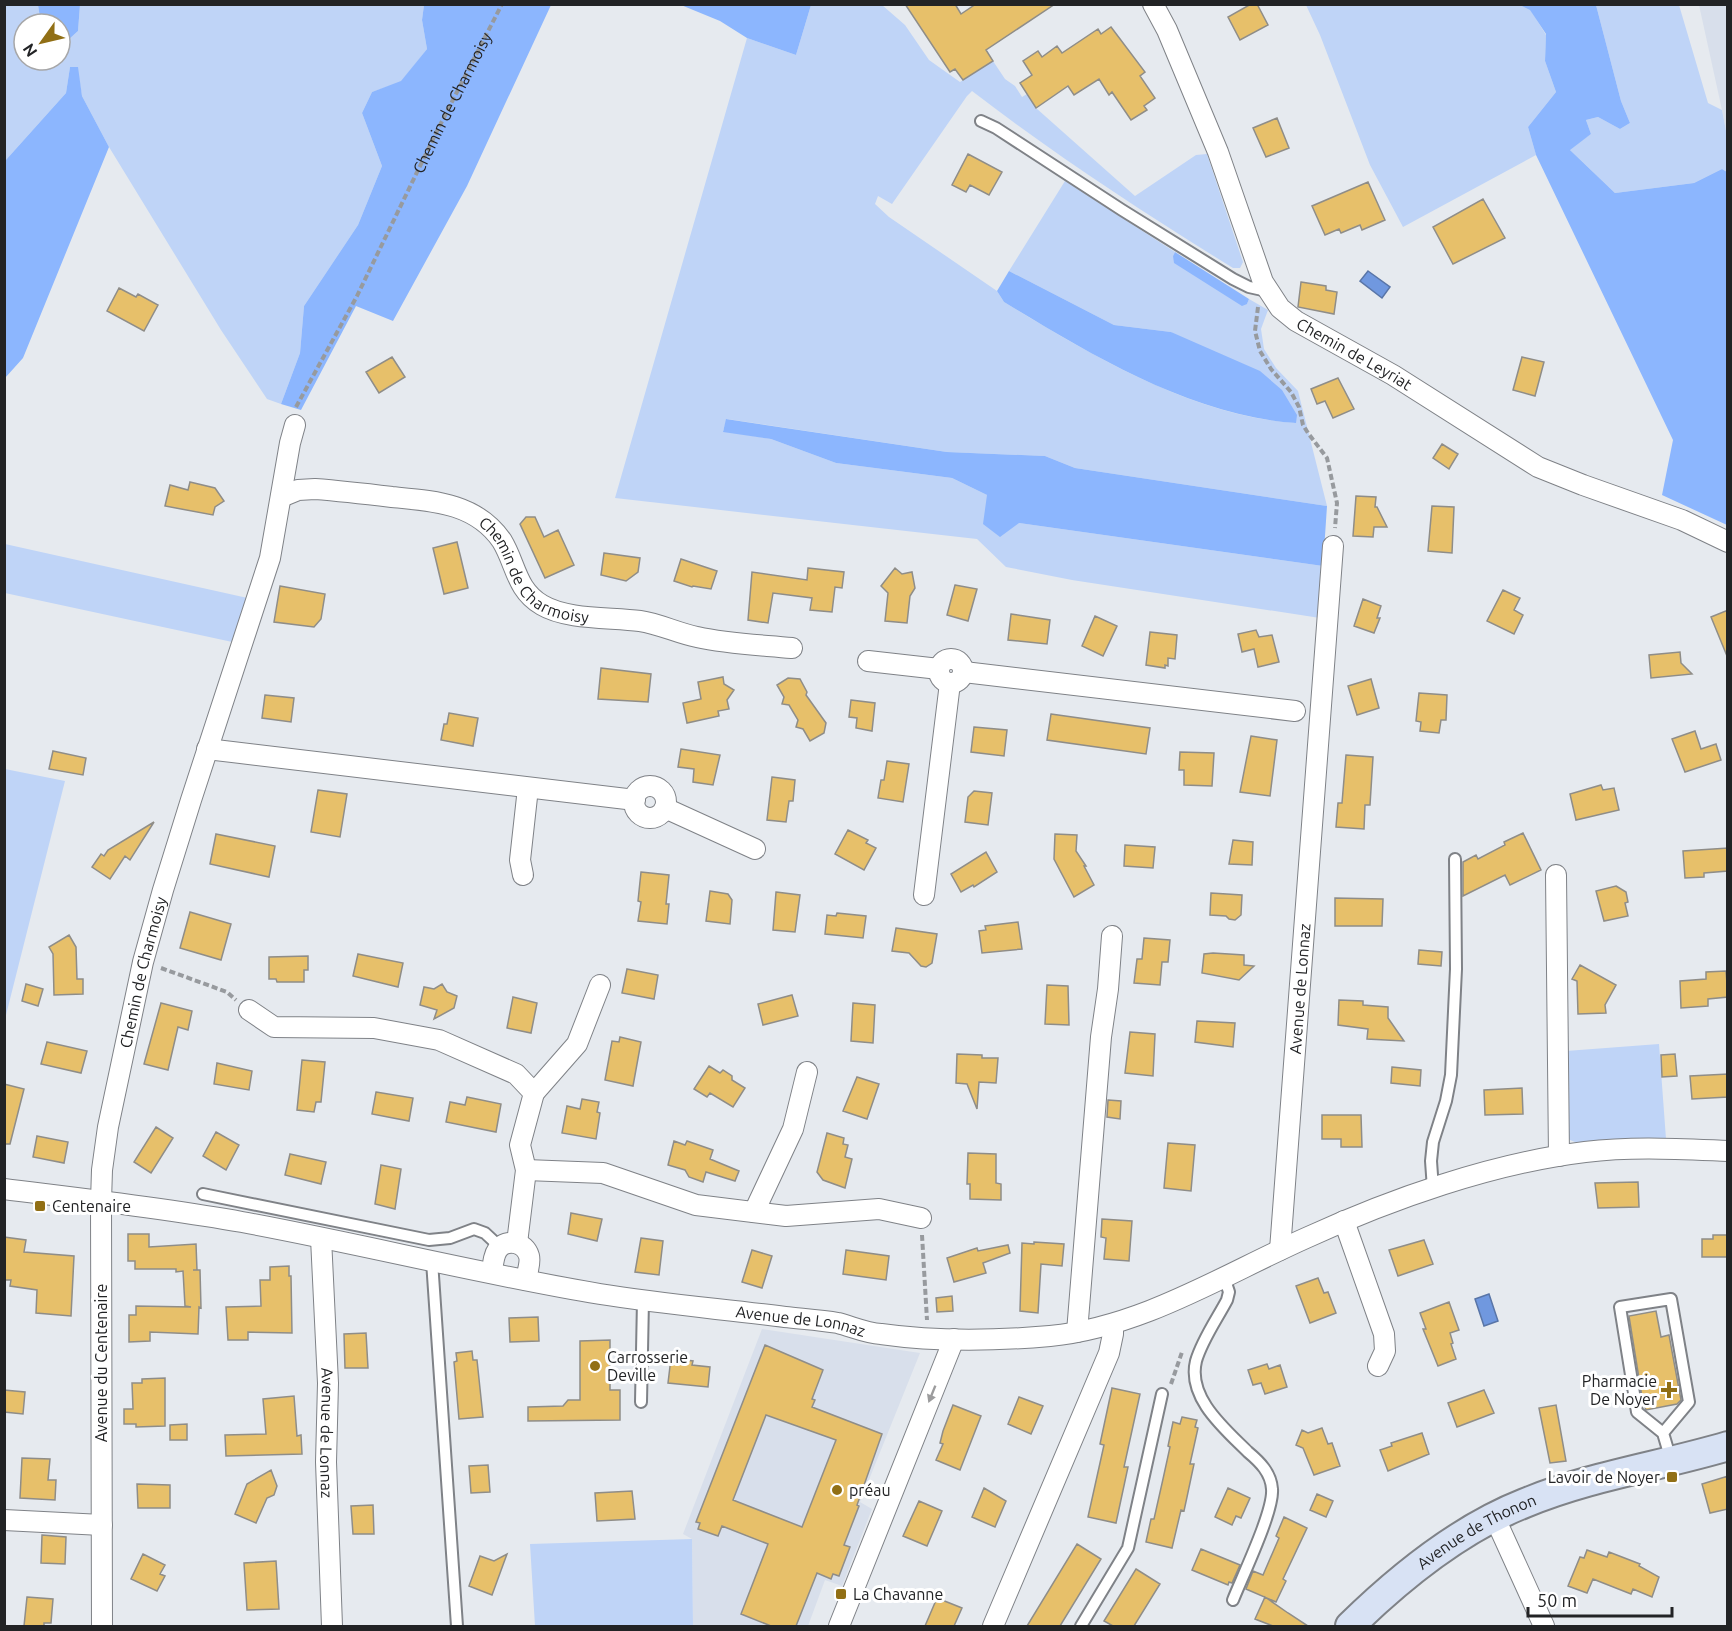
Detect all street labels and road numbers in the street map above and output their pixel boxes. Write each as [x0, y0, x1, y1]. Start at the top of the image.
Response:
street label: Chemin de Charmoisy [409, 29, 495, 176]
street label: Chemin de Leyriat [1294, 314, 1416, 394]
street label: Chemin de Charmoisy [476, 513, 590, 626]
street label: Chemin de Charmoisy [116, 894, 170, 1050]
street label: Avenue de Lonnaz [1286, 923, 1314, 1055]
street label: Avenue du Centenaire [92, 1284, 110, 1442]
street label: Avenue de Lonnaz [735, 1302, 867, 1340]
street label: Avenue de Lonnaz [317, 1367, 337, 1499]
street label: Avenue de Thonon [1413, 1491, 1539, 1573]

